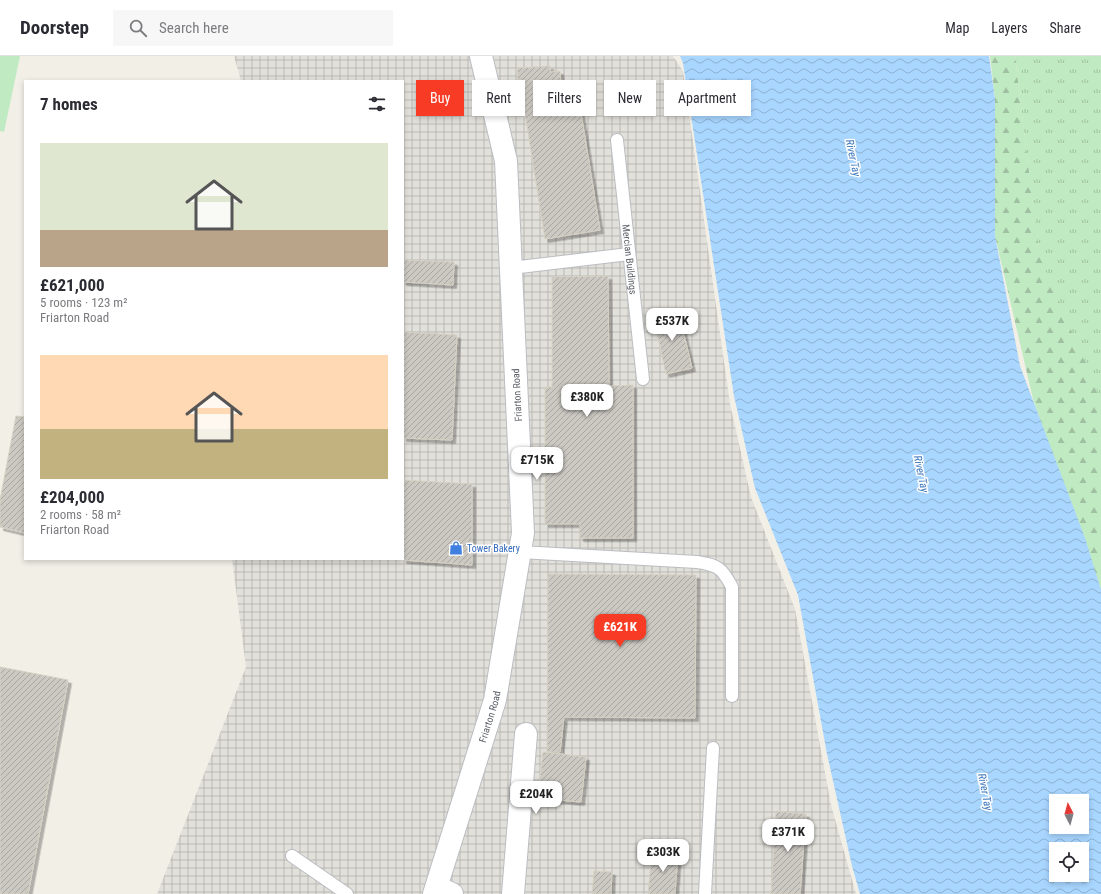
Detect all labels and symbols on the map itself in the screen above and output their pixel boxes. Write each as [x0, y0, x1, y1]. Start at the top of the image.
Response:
water label: River Tay [843, 138, 863, 178]
street label: Mercian Buildings [621, 224, 639, 295]
pin: £537K [644, 308, 700, 342]
street label: Friarton Road [510, 368, 524, 422]
pin: £380K [559, 384, 615, 418]
pin: £715K [509, 447, 565, 481]
water label: River Tay [911, 454, 931, 494]
shop icon: Tower Bakery [448, 540, 464, 556]
place label: Tower Bakery [467, 543, 520, 554]
pin: £621K [592, 614, 648, 648]
street label: Friarton Road [477, 690, 502, 744]
water label: River Tay [975, 772, 995, 812]
pin: £204K [508, 781, 564, 815]
north arrow [1049, 794, 1089, 834]
pin: £371K [760, 819, 816, 853]
pin: £303K [635, 839, 691, 873]

